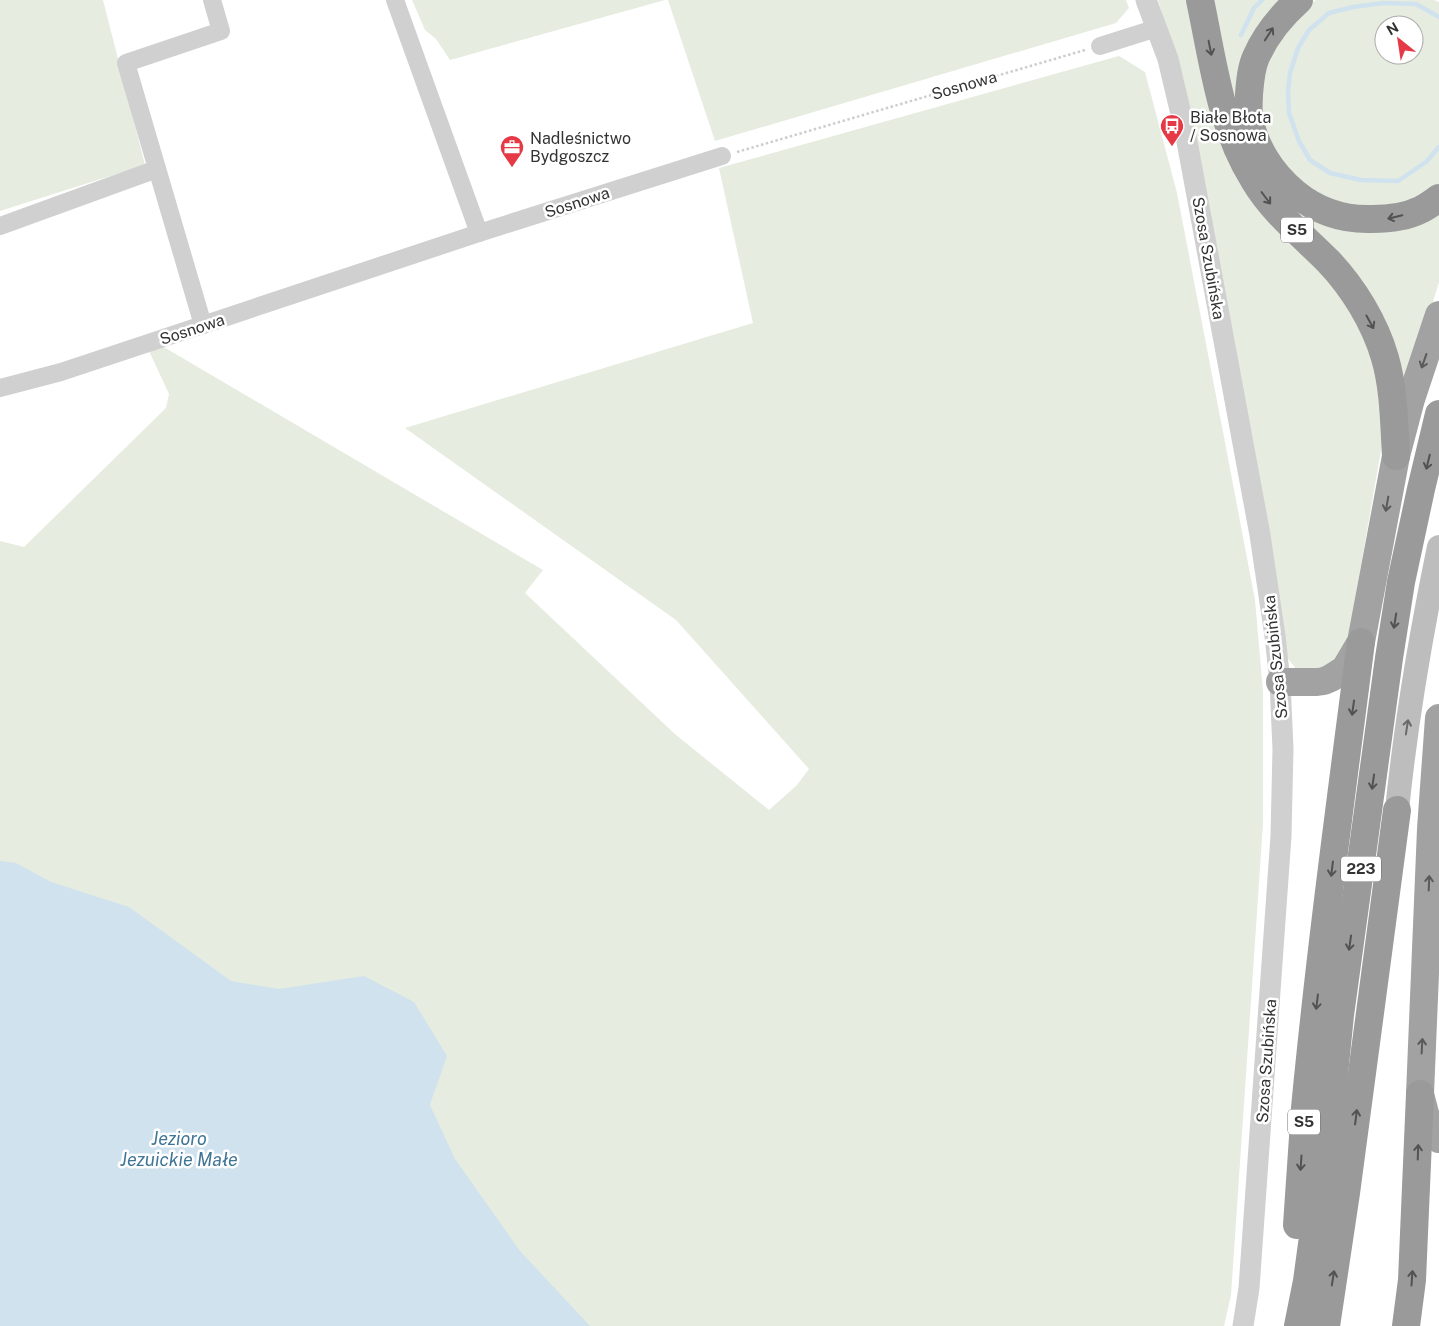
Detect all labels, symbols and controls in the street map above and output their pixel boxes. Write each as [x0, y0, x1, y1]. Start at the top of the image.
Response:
north arrow [1374, 15, 1424, 65]
text: N [1384, 19, 1401, 38]
one-way arrow [1264, 27, 1274, 41]
one-way arrow [1206, 39, 1215, 55]
street label: Sosnowa [929, 67, 999, 104]
place label: Białe Błota / Sosnowa [1190, 108, 1271, 145]
bus stop icon: Białe Błota / Sosnowa [1159, 113, 1185, 147]
place label: Nadleśnictwo Bydgoszcz [530, 129, 631, 166]
office icon: Nadleśnictwo Bydgoszcz [499, 134, 525, 168]
street label: Sosnowa [542, 183, 612, 222]
one-way arrow [1261, 191, 1272, 204]
street label: Szosa Szubińska [1188, 195, 1229, 321]
one-way arrow [1387, 213, 1403, 222]
road number: S5 [1281, 218, 1313, 242]
street label: Sosnowa [157, 310, 227, 349]
one-way arrow [1366, 314, 1375, 329]
one-way arrow [1418, 353, 1428, 369]
one-way arrow [1422, 453, 1432, 469]
one-way arrow [1382, 495, 1391, 511]
street label: Szosa Szubińska [1260, 594, 1291, 720]
one-way arrow [1389, 613, 1399, 629]
one-way arrow [1348, 700, 1358, 716]
one-way arrow [1402, 719, 1412, 735]
one-way arrow [1367, 774, 1377, 790]
road number: 223 [1341, 856, 1381, 882]
one-way arrow [1327, 861, 1337, 877]
one-way arrow [1425, 876, 1434, 892]
one-way arrow [1345, 935, 1355, 951]
one-way arrow [1312, 993, 1322, 1009]
street label: Szosa Szubińska [1253, 998, 1280, 1124]
one-way arrow [1417, 1038, 1427, 1054]
one-way arrow [1351, 1109, 1361, 1125]
road number: S5 [1288, 1110, 1320, 1134]
water label: Jezioro Jezuickie Małe [120, 1128, 238, 1170]
one-way arrow [1413, 1144, 1422, 1160]
one-way arrow [1297, 1155, 1306, 1171]
one-way arrow [1328, 1270, 1338, 1286]
one-way arrow [1407, 1270, 1416, 1286]

